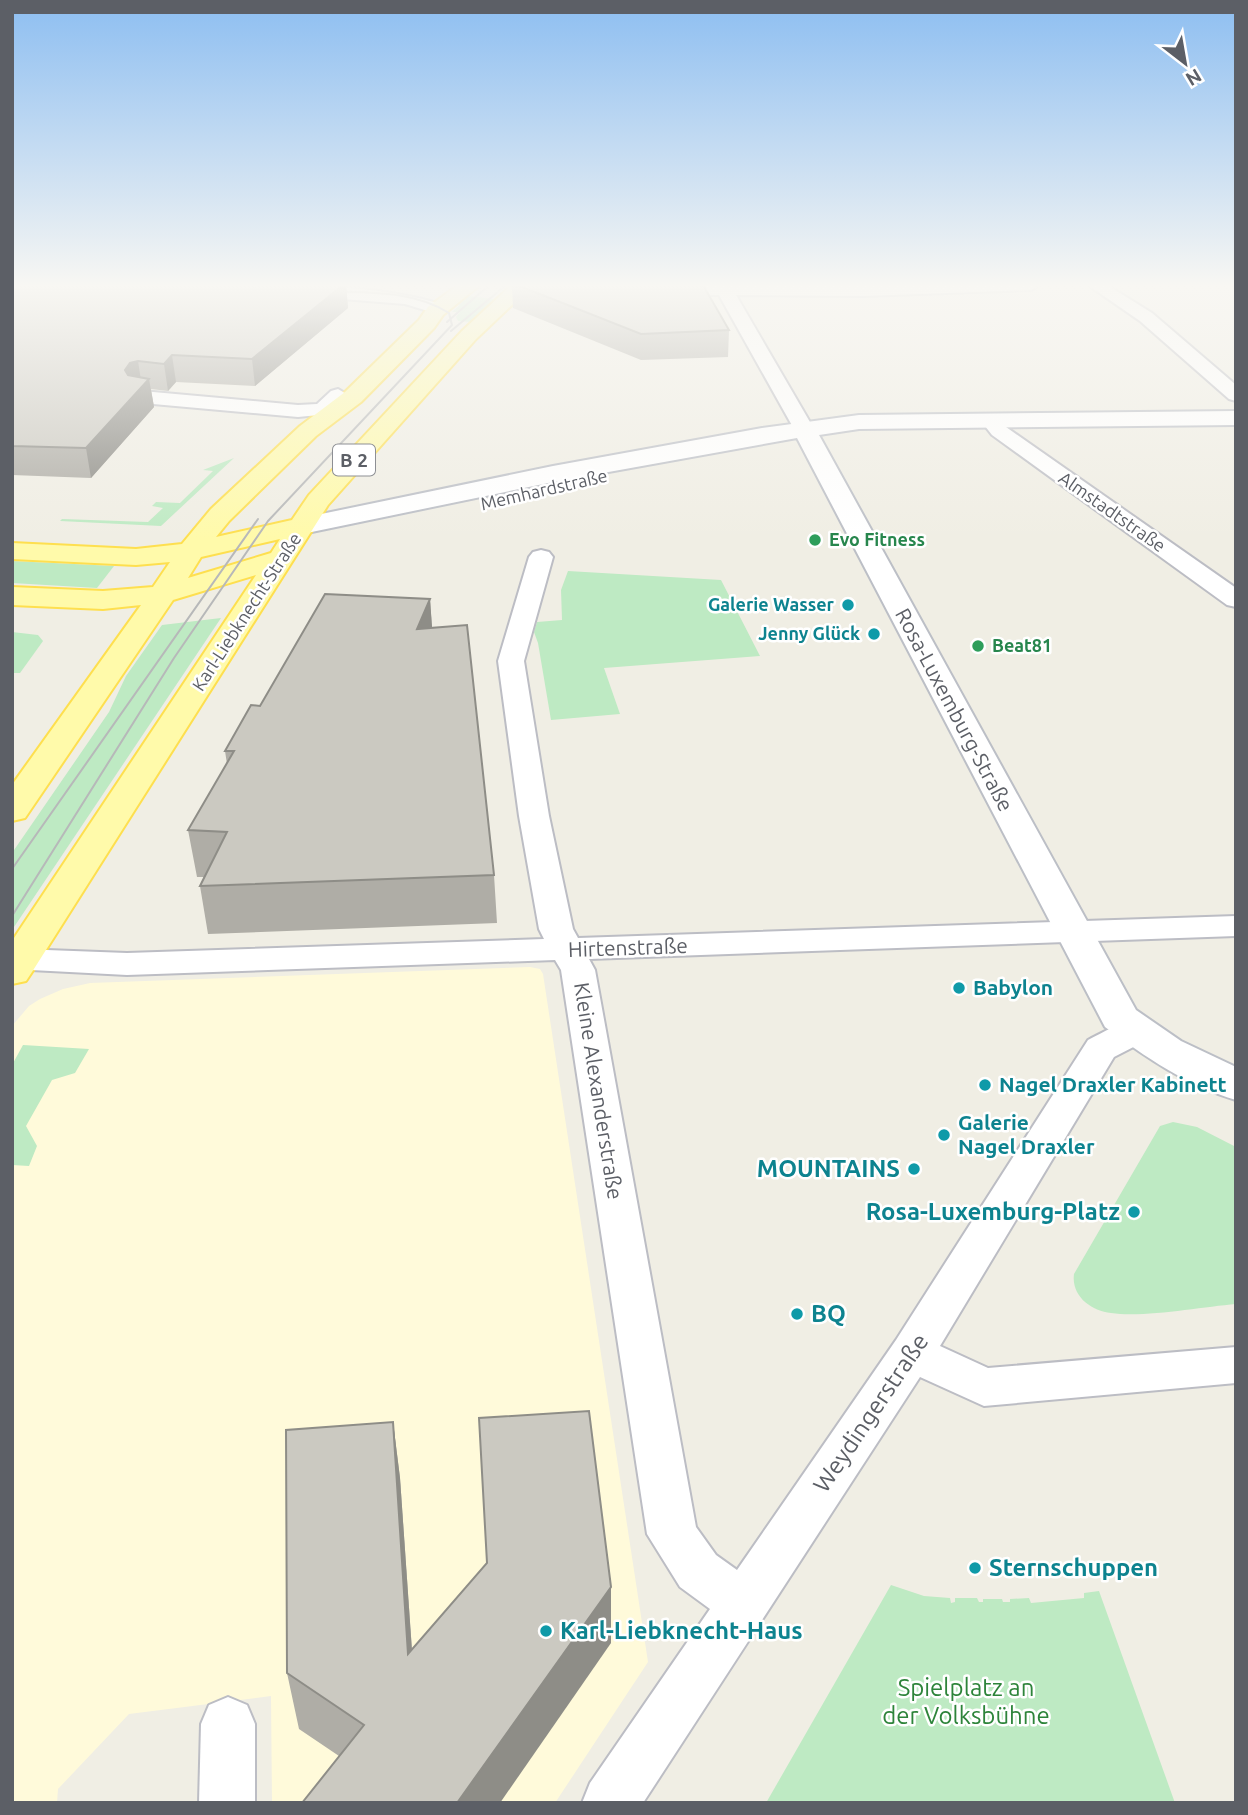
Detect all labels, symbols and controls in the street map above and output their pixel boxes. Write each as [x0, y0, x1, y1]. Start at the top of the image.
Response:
north arrow [1150, 28, 1220, 98]
text: N [1182, 64, 1206, 91]
road number: B 2 [333, 444, 375, 475]
street label: Memhardstraße [478, 465, 609, 513]
street label: Almstadtstraße [1055, 467, 1170, 555]
street label: Karl-Liebknecht-Straße [188, 529, 305, 694]
place label: Evo Fitness [829, 529, 925, 549]
marker: Evo Fitness [807, 532, 823, 548]
place label: Galerie Wasser [708, 594, 835, 614]
marker: Galerie Wasser [840, 597, 856, 613]
street label: Rosa-Luxemburg-Straße [891, 604, 1019, 815]
place label: Jenny Glück [758, 623, 860, 643]
marker: Jenny Glück [866, 626, 882, 642]
place label: Beat81 [992, 635, 1052, 655]
marker: Beat81 [970, 638, 986, 654]
street label: Hirtenstraße [568, 933, 688, 961]
place label: Babylon [973, 975, 1053, 999]
street label: Kleine Alexanderstraße [570, 980, 628, 1201]
marker: Babylon [951, 980, 967, 996]
place label: Nagel Draxler Kabinett [999, 1072, 1227, 1096]
marker: Nagel Draxler Kabinett [977, 1077, 993, 1093]
place label: Galerie Nagel Draxler [958, 1110, 1095, 1158]
marker: Galerie Nagel Draxler [936, 1127, 952, 1143]
place label: MOUNTAINS [757, 1155, 900, 1182]
marker: MOUNTAINS [906, 1161, 922, 1177]
place label: Rosa-Luxemburg-Platz [866, 1198, 1120, 1225]
marker: Rosa-Luxemburg-Platz [1126, 1204, 1142, 1220]
place label: BQ [811, 1300, 846, 1327]
marker: BQ [789, 1306, 805, 1322]
street label: Weydingerstraße [808, 1328, 934, 1497]
place label: Sternschuppen [989, 1554, 1158, 1581]
marker: Sternschuppen [967, 1560, 983, 1576]
place label: Karl-Liebknecht-Haus [560, 1617, 803, 1644]
marker: Karl-Liebknecht-Haus [538, 1623, 554, 1639]
park label: Spielplatz an der Volksbühne [882, 1674, 1050, 1729]

